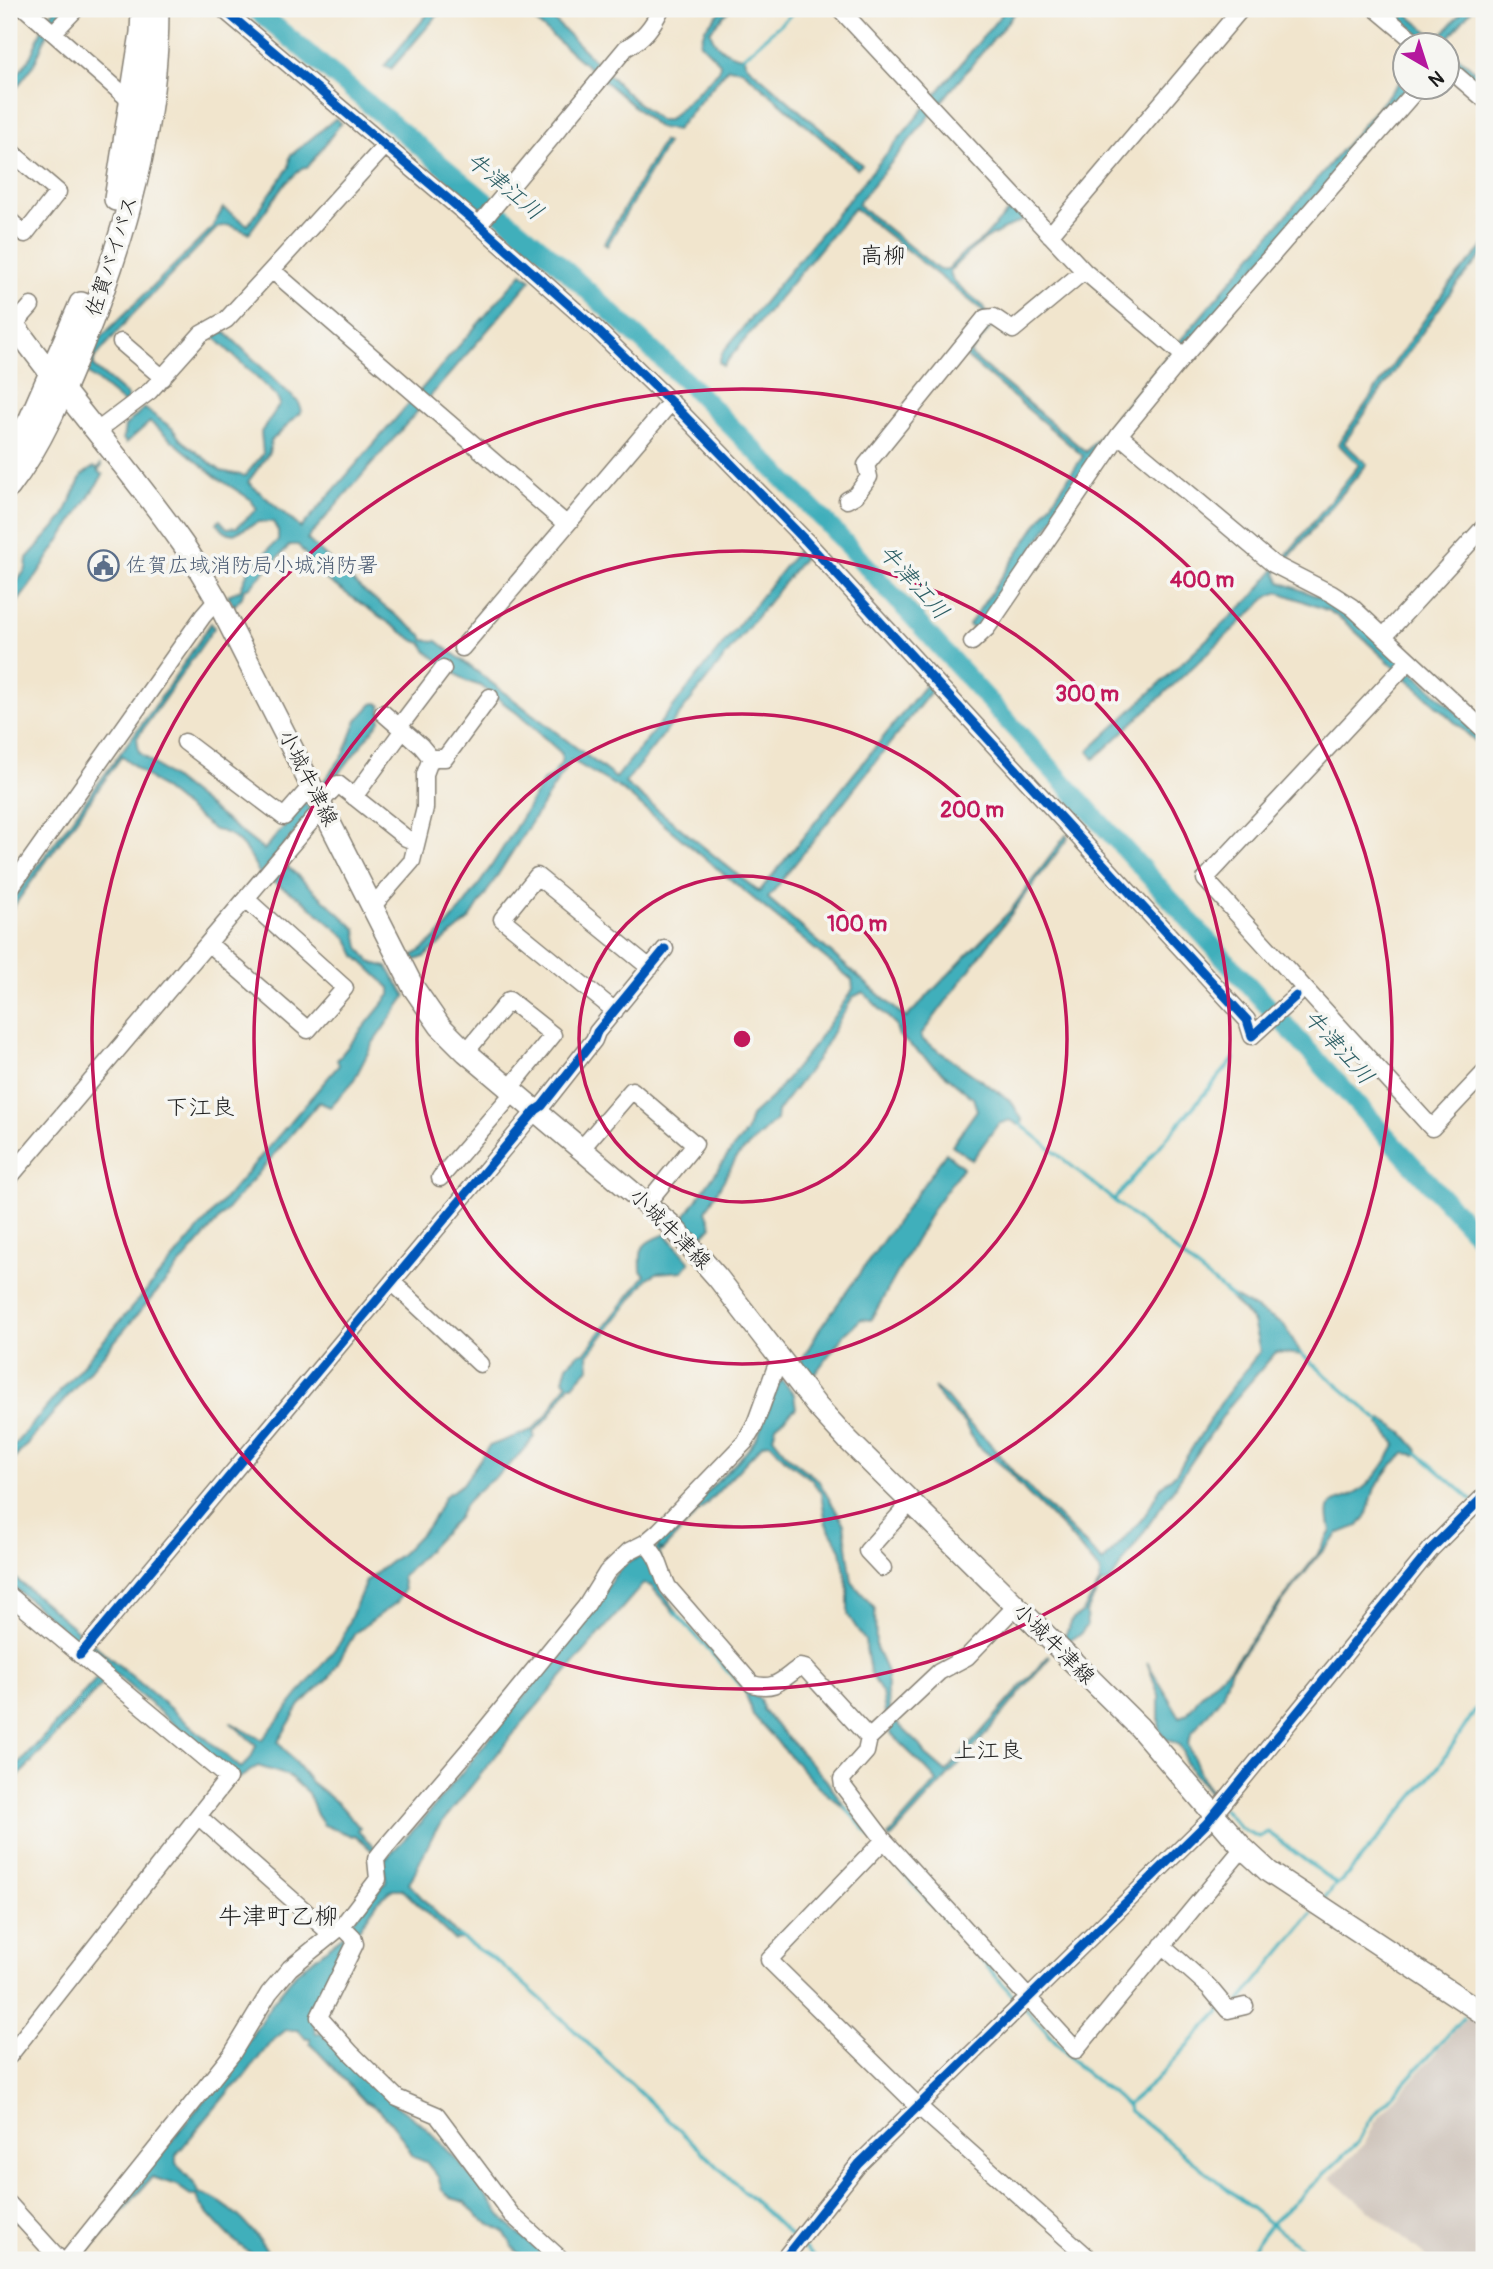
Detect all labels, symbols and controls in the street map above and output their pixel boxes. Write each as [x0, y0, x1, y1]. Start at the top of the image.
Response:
north arrow [1392, 32, 1462, 102]
text: N [1423, 65, 1449, 92]
water label: 牛津江川 [460, 145, 550, 227]
street label: 佐賀バイパス [80, 192, 144, 320]
district label: 高柳 [860, 241, 906, 270]
water label: 牛津江川 [872, 538, 956, 626]
public building icon: 佐賀広域消防局小城消防署 [86, 548, 120, 582]
place label: 佐賀広域消防局小城消防署 [126, 552, 378, 579]
text: 400 m [1170, 567, 1234, 594]
text: 300 m [1055, 681, 1119, 708]
street label: 小城牛津線 [272, 725, 344, 831]
text: 200 m [940, 797, 1004, 824]
text: 100 m [827, 911, 887, 938]
water label: 牛津江川 [1297, 1003, 1381, 1091]
centre of rings [730, 1027, 754, 1051]
district label: 下江良 [166, 1093, 235, 1122]
street label: 小城牛津線 [623, 1182, 717, 1276]
street label: 小城牛津線 [1007, 1597, 1101, 1691]
district label: 上江良 [954, 1736, 1023, 1765]
district label: 牛津町乙柳 [218, 1902, 338, 1931]

